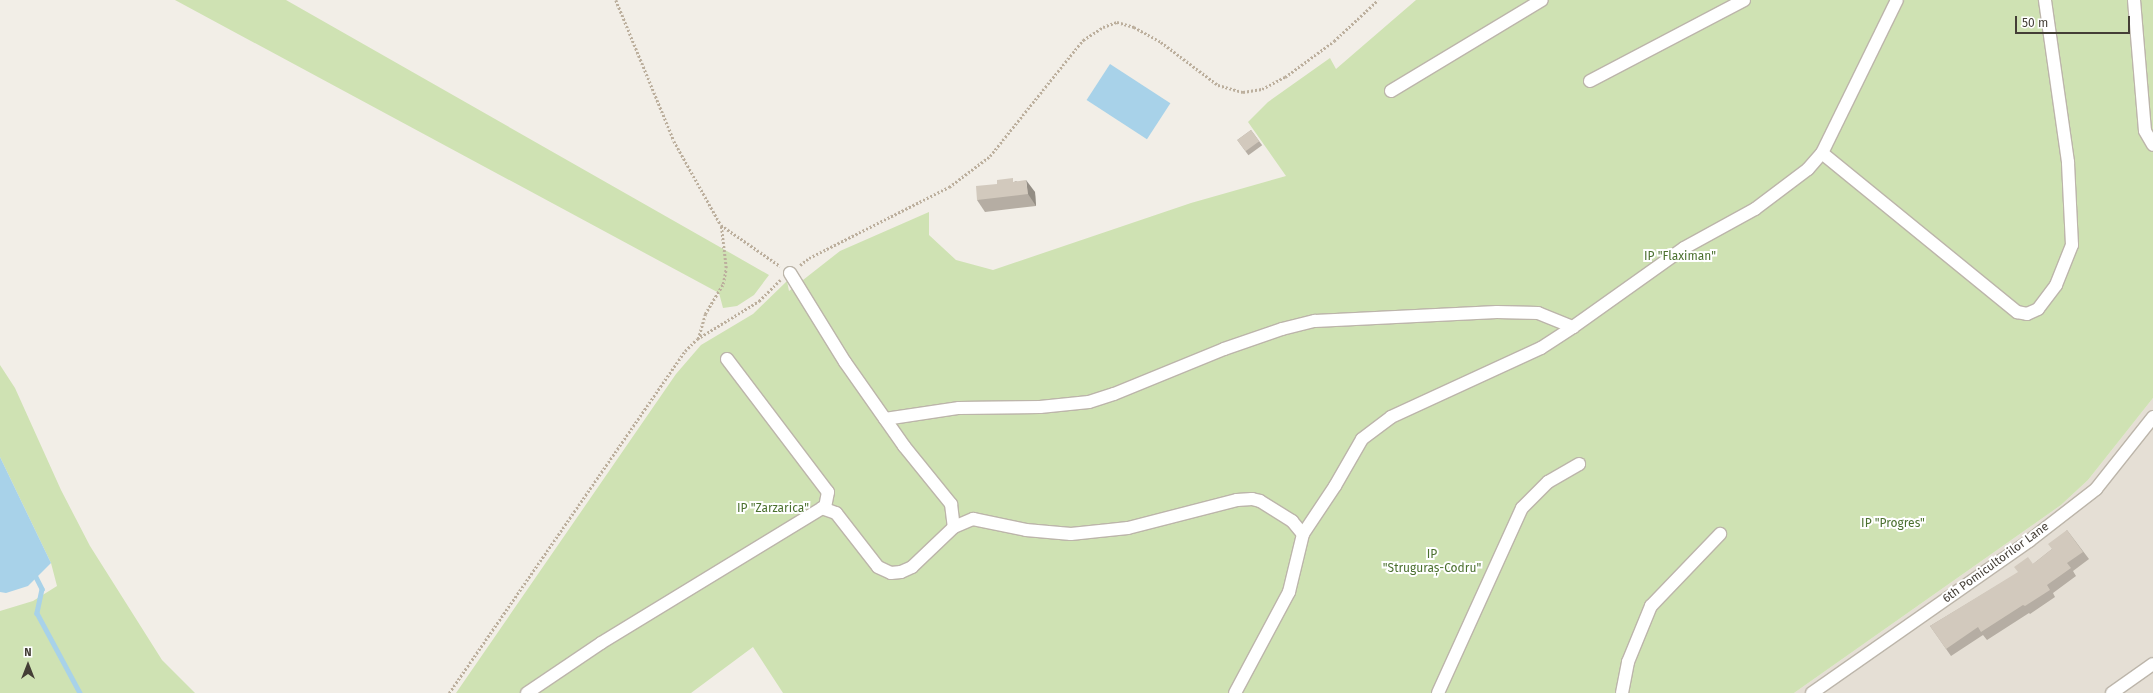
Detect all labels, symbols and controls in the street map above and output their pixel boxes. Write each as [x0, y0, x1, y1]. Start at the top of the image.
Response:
scale bar [2017, 8, 2132, 34]
text: 50 m [2022, 16, 2048, 30]
park label: IP "Flaximan" [1644, 250, 1716, 264]
park label: IP "Zarzarica" [737, 502, 809, 516]
park label: IP "Progres" [1861, 517, 1925, 531]
street label: 6th Pomicultorilor Lane [1940, 520, 2052, 606]
park label: IP "Struguraș-Codru" [1383, 548, 1481, 576]
north arrow [8, 645, 48, 685]
text: N [24, 646, 32, 659]

